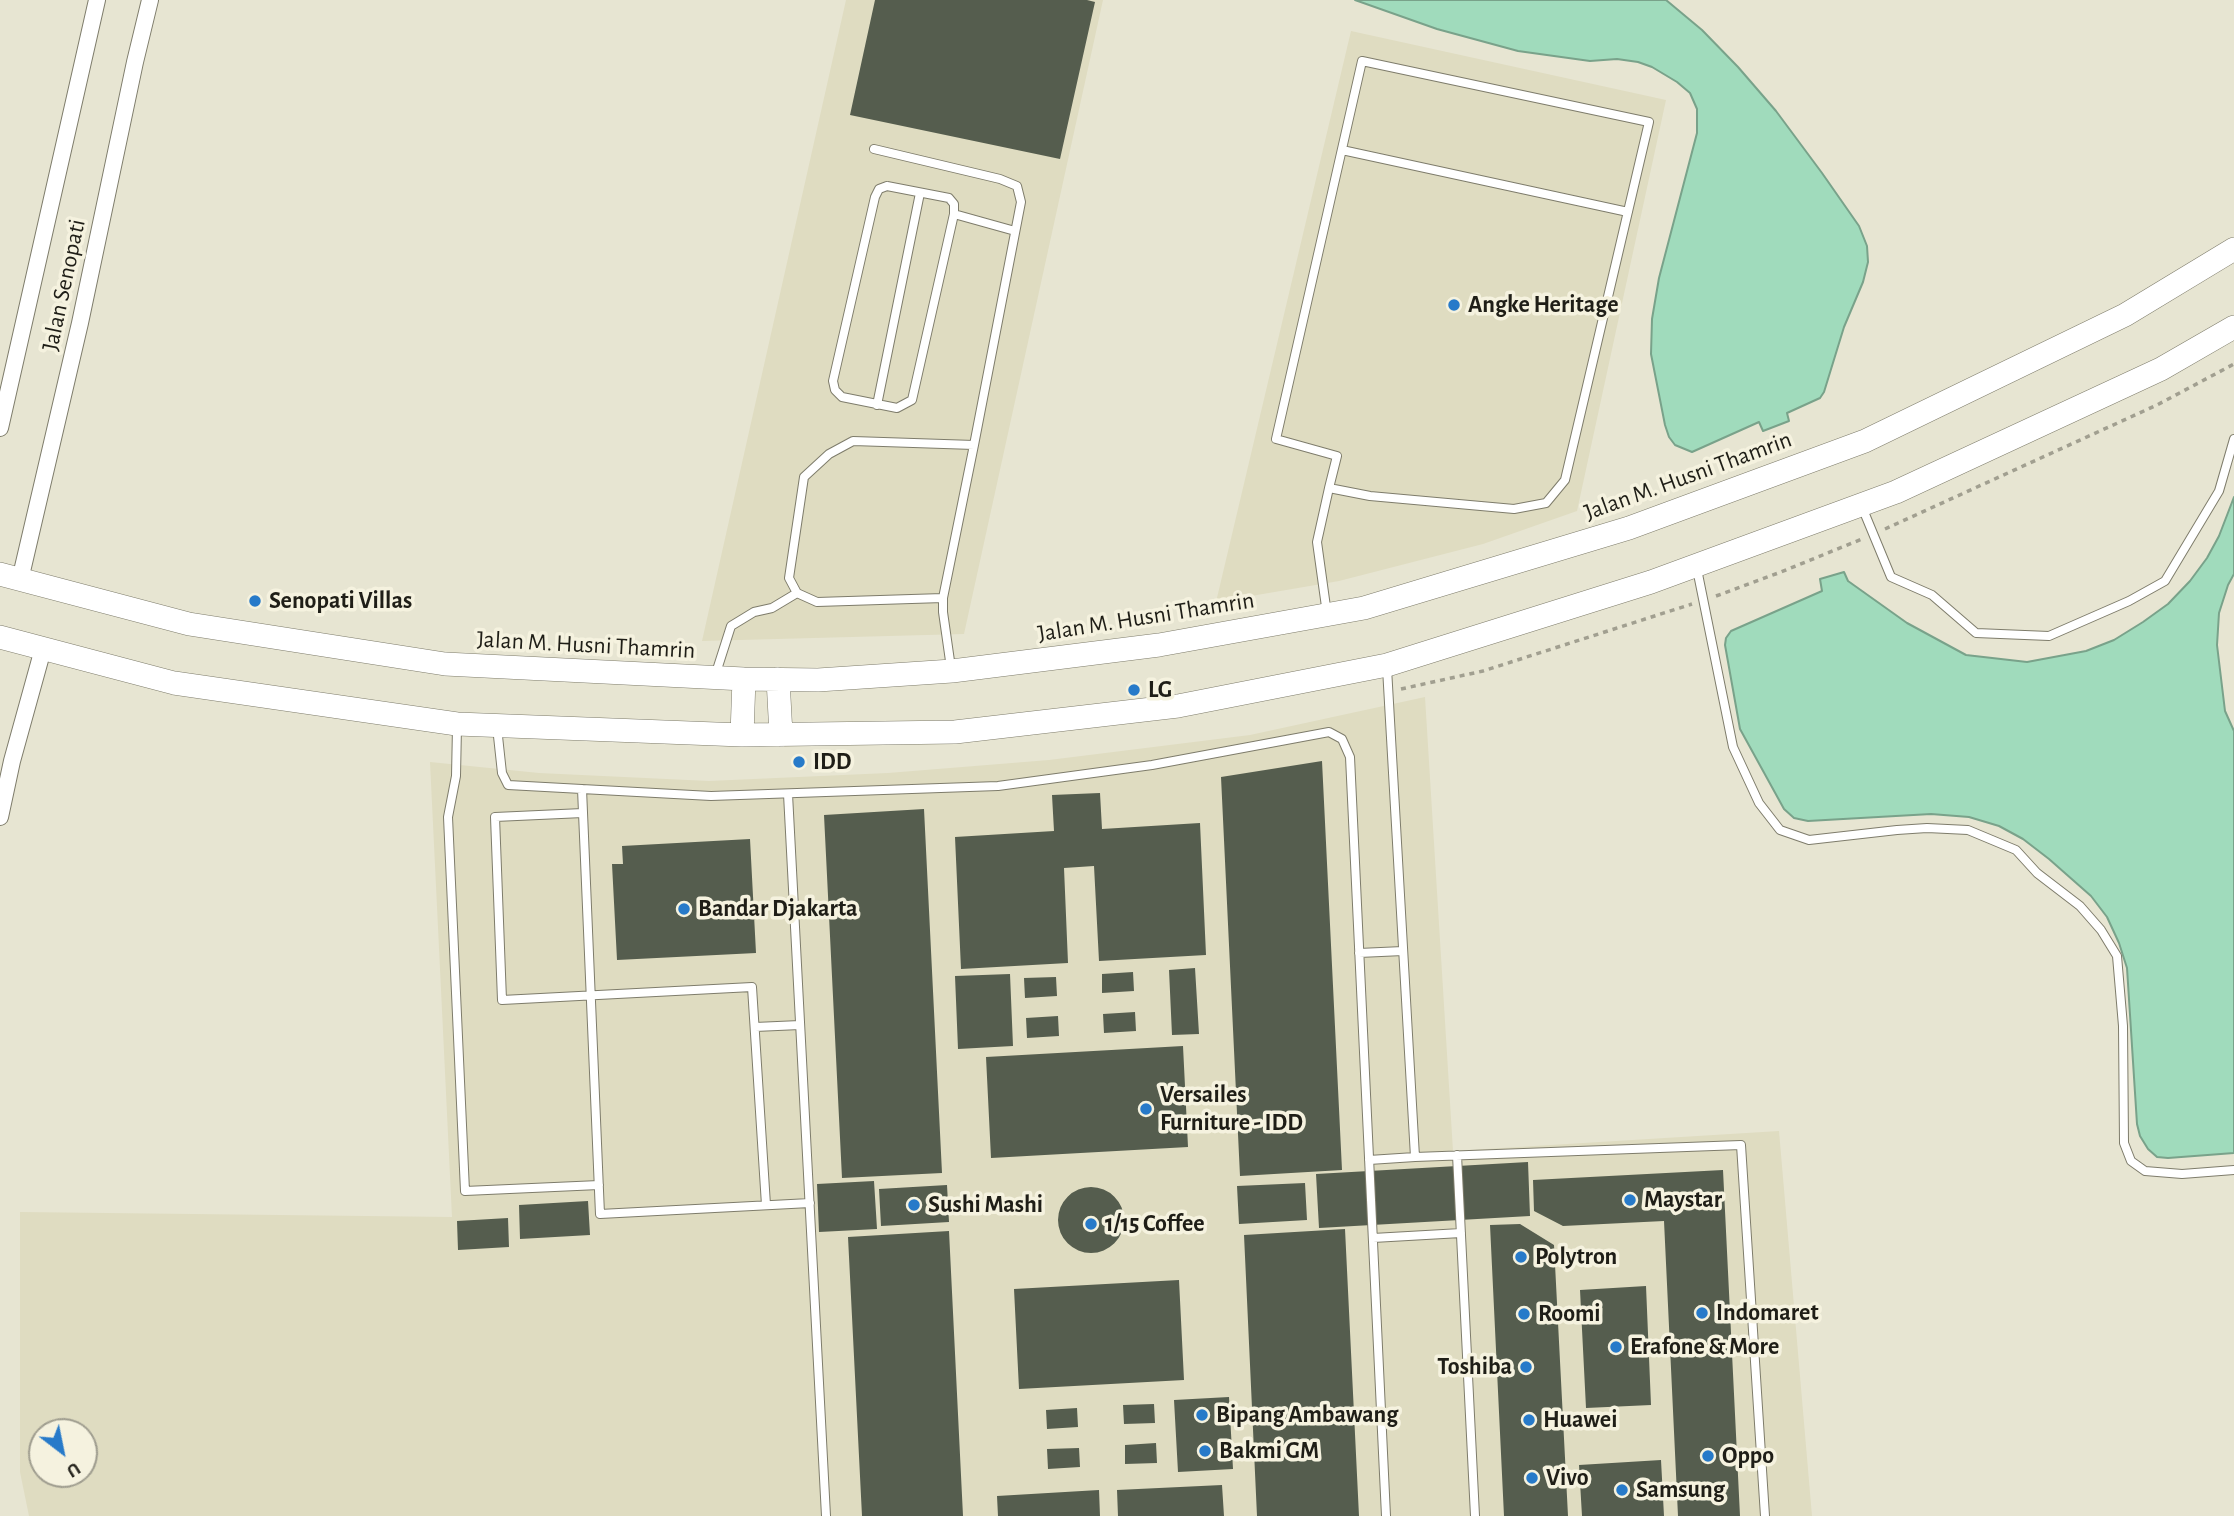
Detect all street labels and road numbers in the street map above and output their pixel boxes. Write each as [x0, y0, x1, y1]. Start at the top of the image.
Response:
street label: Jalan Senopati [36, 216, 92, 354]
street label: Jalan M. Husni Thamrin [1580, 425, 1796, 527]
street label: Jalan M. Husni Thamrin [1036, 586, 1256, 648]
street label: Jalan M. Husni Thamrin [476, 625, 696, 665]

